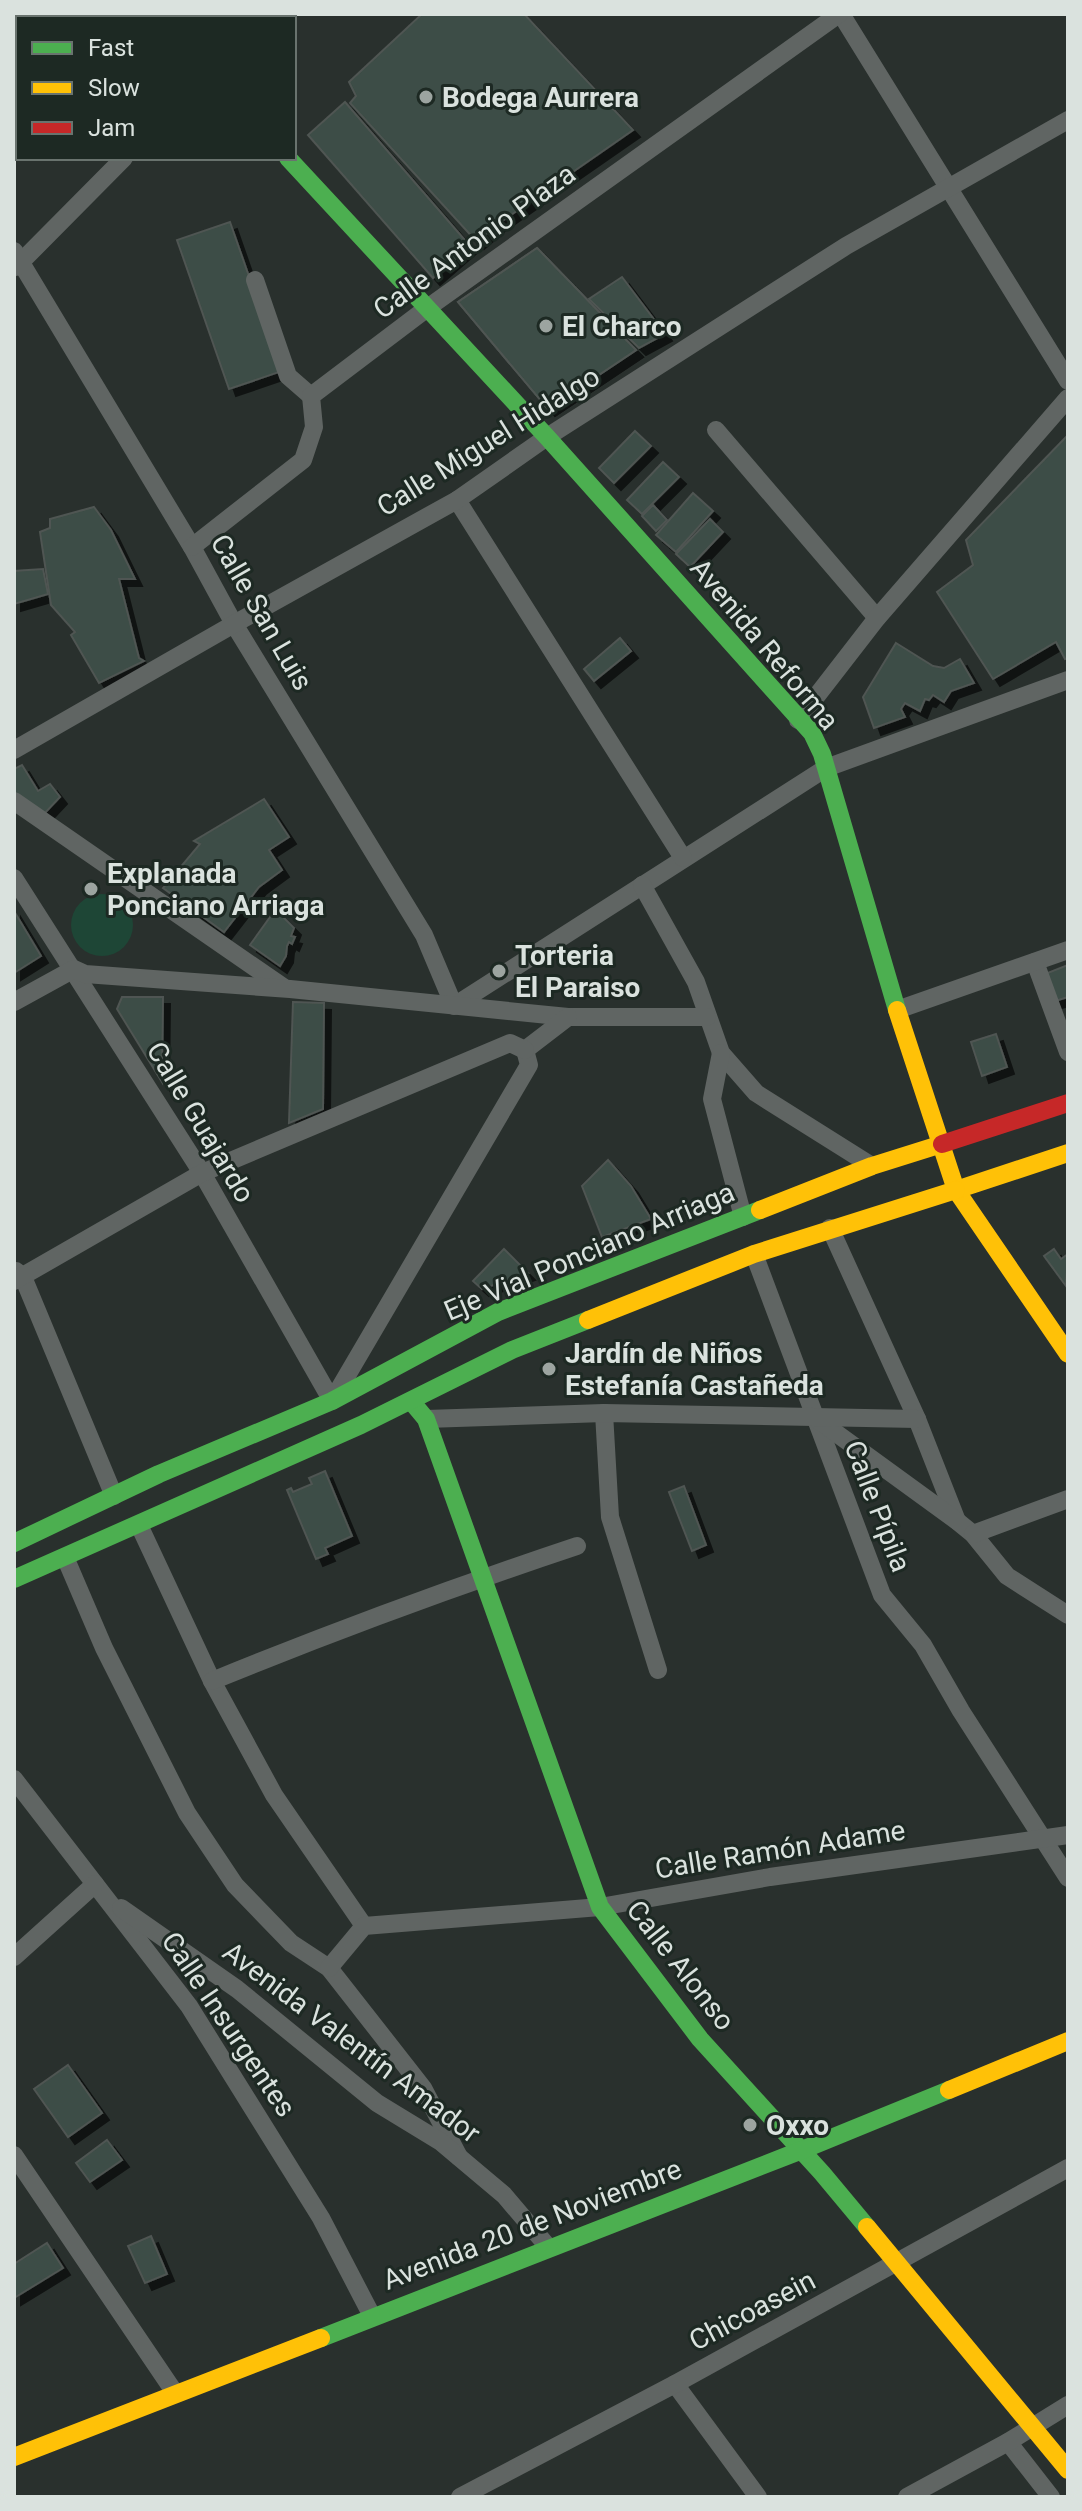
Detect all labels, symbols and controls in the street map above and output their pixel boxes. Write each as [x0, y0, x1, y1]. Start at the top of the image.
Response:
legend [16, 16, 296, 160]
text: Fast [88, 34, 134, 62]
text: Slow [88, 74, 140, 102]
place label: Bodega Aurrera [442, 81, 639, 114]
marker: Bodega Aurrera [417, 88, 435, 106]
text: Jam [88, 114, 135, 142]
street label: Calle Antonio Plaza [367, 157, 582, 326]
place label: El Charco [562, 310, 682, 343]
marker: El Charco [537, 317, 555, 335]
street label: Calle Miguel Hidalgo [371, 360, 606, 523]
street label: Calle San Luis [204, 529, 319, 696]
street label: Avenida Reforma [683, 552, 846, 737]
place label: Explanada Ponciano Arriaga [107, 857, 325, 922]
marker: Explanada Ponciano Arriaga [82, 880, 100, 898]
place label: Torteria El Paraiso [515, 939, 640, 1004]
marker: Torteria El Paraiso [490, 962, 508, 980]
street label: Calle Guajardo [140, 1036, 261, 1209]
street label: Eje Vial Ponciano Arriaga [439, 1175, 739, 1328]
place label: Jardín de Niños Estefanía Castañeda [565, 1337, 824, 1402]
marker: Jardín de Niños Estefanía Castañeda [540, 1360, 558, 1378]
street label: Calle Pípila [837, 1436, 918, 1577]
street label: Calle Ramón Adame [653, 1813, 908, 1886]
street label: Calle Alonso [620, 1894, 742, 2037]
street label: Calle Insurgentes [155, 1926, 303, 2123]
street label: Avenida Valentín Amador [217, 1935, 487, 2150]
place label: Oxxo [766, 2109, 829, 2142]
marker: Oxxo [741, 2116, 759, 2134]
street label: Avenida 20 de Noviembre [378, 2152, 686, 2297]
street label: Chicoasein [684, 2264, 821, 2357]

